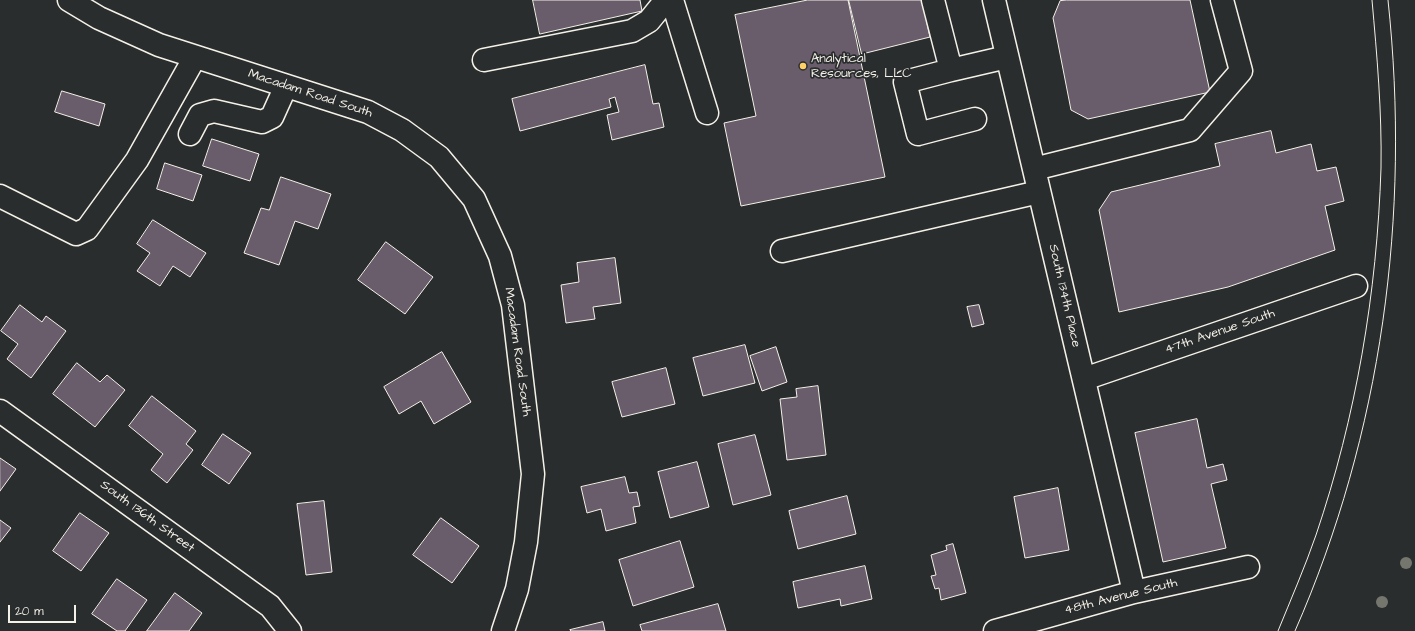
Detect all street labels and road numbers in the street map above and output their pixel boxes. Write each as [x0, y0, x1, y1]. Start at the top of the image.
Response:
street label: Macadam Road South [246, 67, 374, 121]
street label: South 134th Place [1045, 243, 1083, 349]
street label: Macadam Road South [500, 287, 534, 417]
street label: 47th Avenue South [1163, 306, 1277, 358]
street label: South 136th Street [97, 478, 197, 556]
street label: 48th Avenue South [1063, 575, 1179, 619]

